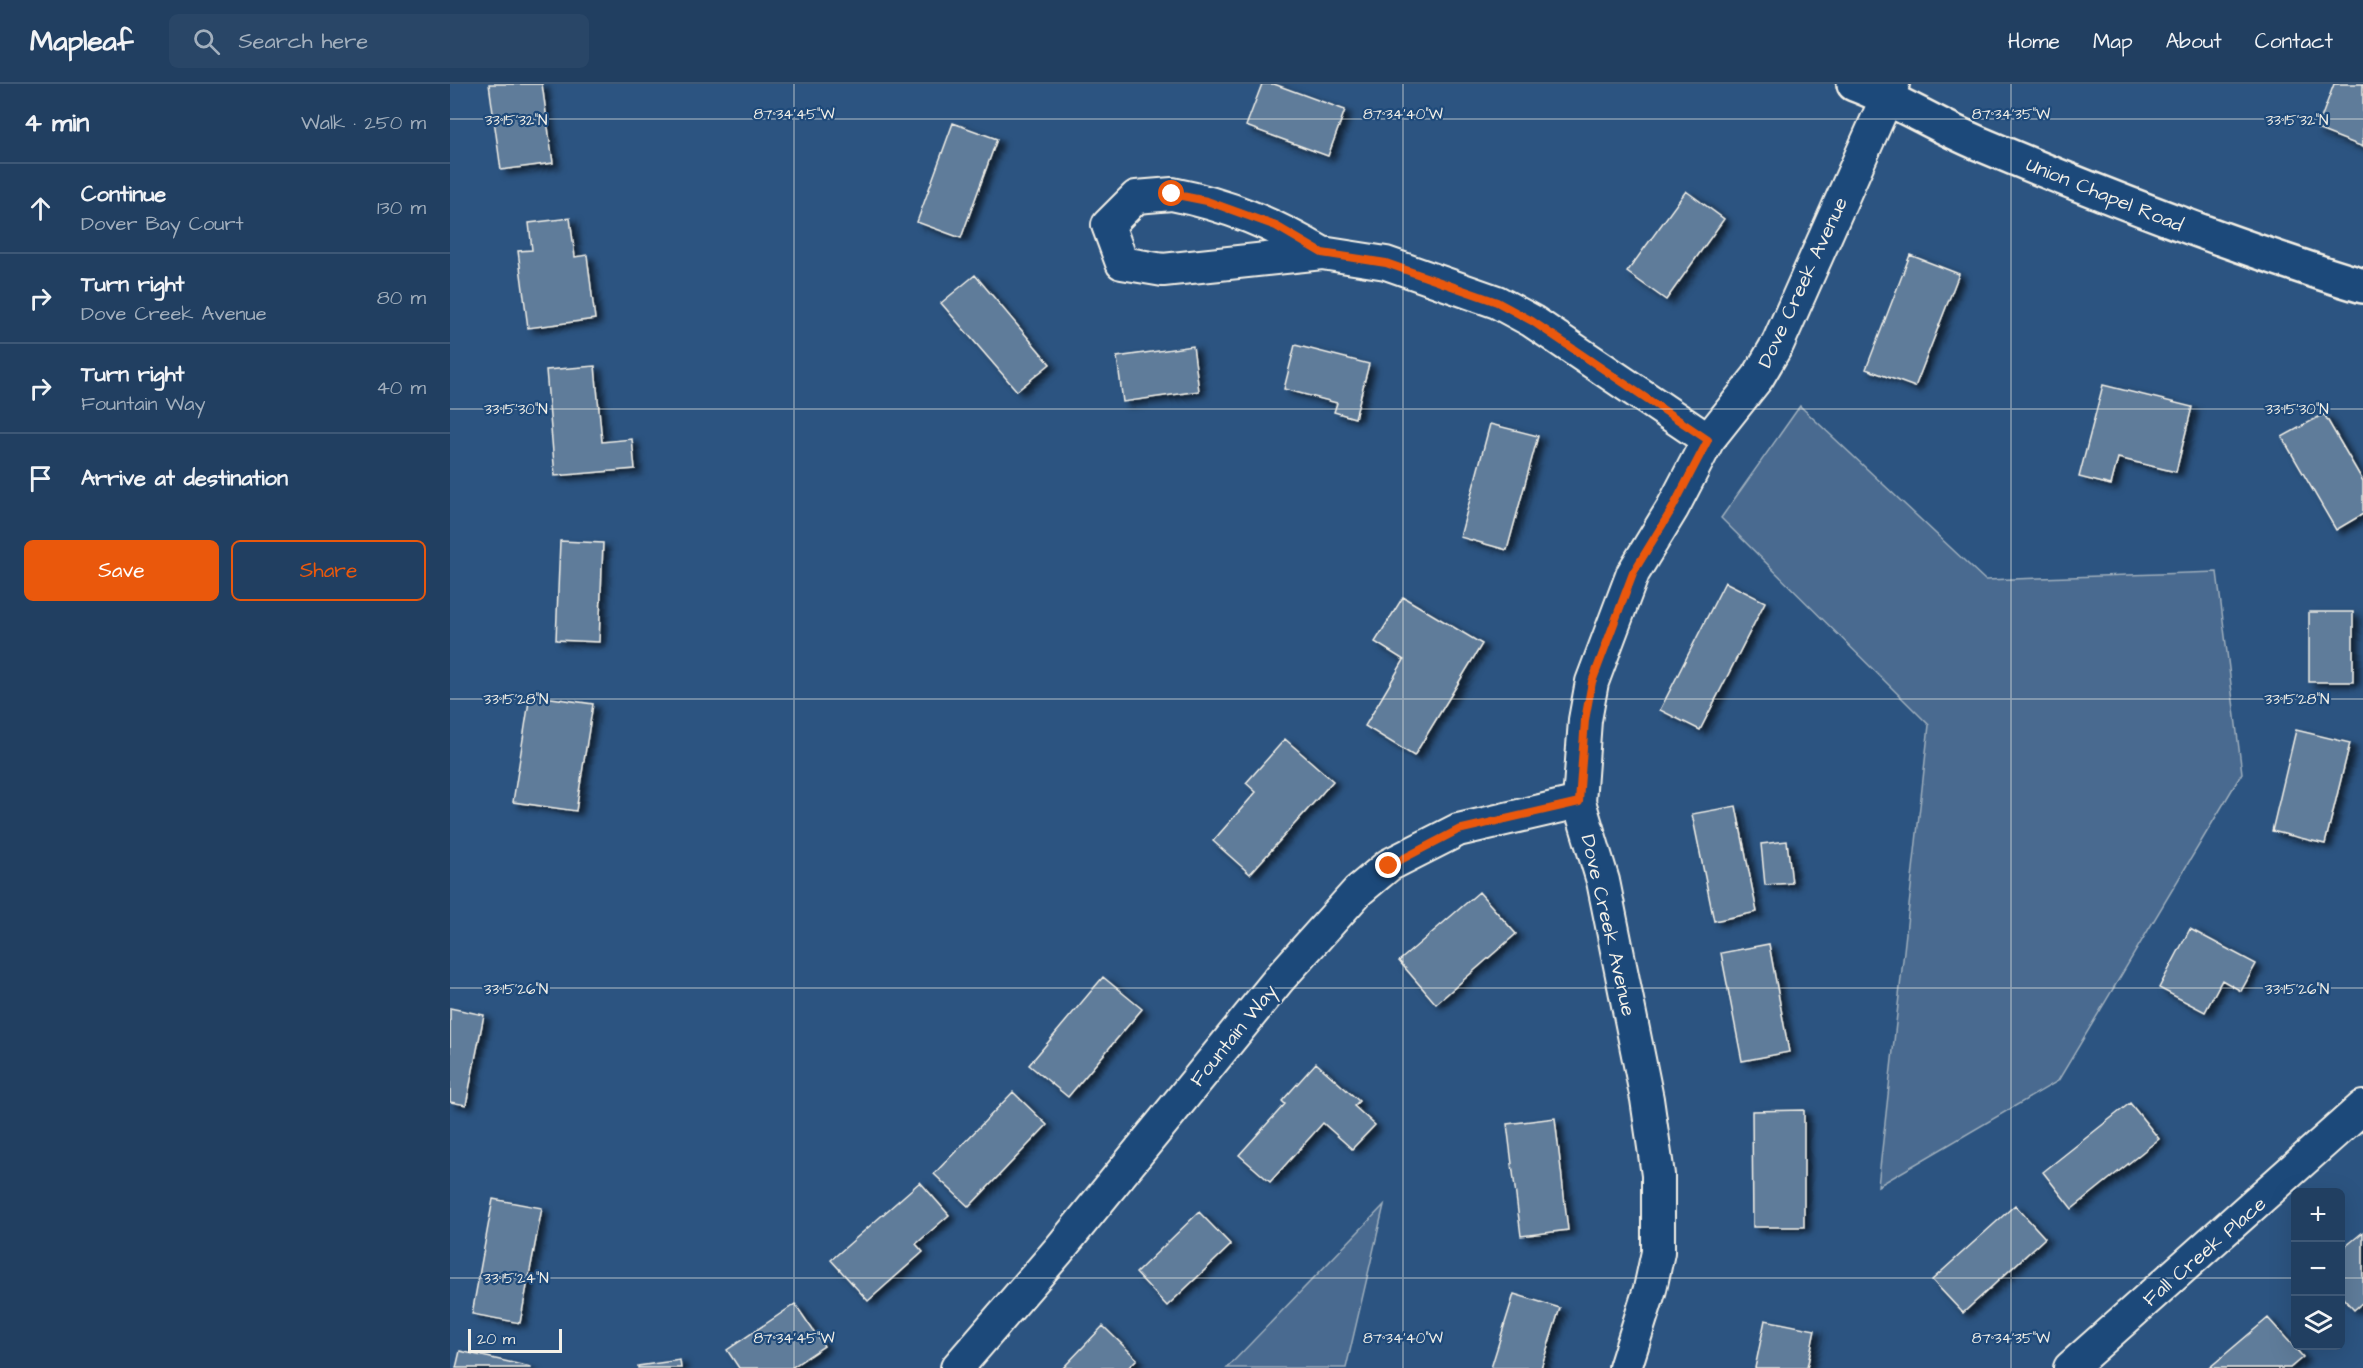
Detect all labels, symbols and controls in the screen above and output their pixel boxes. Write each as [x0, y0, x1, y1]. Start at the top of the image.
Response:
search box [169, 14, 589, 68]
text: Mapleaf [30, 22, 133, 61]
icon: search [190, 25, 223, 58]
text: Search here [238, 26, 368, 57]
text: Home [2008, 27, 2060, 56]
text: Map [2093, 27, 2133, 56]
text: About [2166, 27, 2222, 56]
text: Contact [2255, 27, 2333, 56]
text: 87°34'45"W [753, 104, 835, 125]
text: 87°34'40"W [1363, 104, 1443, 125]
text: 87°34'35"W [1972, 104, 2050, 125]
text: 4 min [24, 105, 89, 141]
text: Walk · 250 m [301, 109, 426, 137]
text: 33°15'32"N [485, 110, 547, 131]
text: 33°15'32"N [2266, 110, 2328, 131]
street label: Union Chapel Road [2022, 151, 2187, 239]
text: Continue [81, 179, 166, 210]
route start [1158, 180, 1184, 206]
icon: ahead [24, 192, 57, 225]
street label: Dove Creek Avenue [1751, 192, 1855, 372]
text: 130 m [377, 194, 426, 222]
text: Dover Bay Court [81, 210, 244, 238]
text: Turn right [81, 269, 184, 300]
icon: right [24, 282, 57, 315]
text: 80 m [377, 284, 426, 312]
text: Dove Creek Avenue [81, 300, 267, 328]
text: Turn right [81, 359, 184, 390]
icon: right [24, 372, 57, 405]
text: 40 m [376, 374, 426, 402]
text: Fountain Way [81, 390, 206, 418]
text: 33°15'30"N [484, 399, 548, 420]
text: 33°15'30"N [2265, 399, 2329, 420]
icon: arrive [24, 462, 57, 495]
text: Arrive at destination [81, 463, 288, 494]
button: Save [24, 540, 219, 601]
button: Share [231, 540, 426, 601]
text: 33°15'28"N [484, 689, 548, 710]
text: 33°15'28"N [2265, 689, 2329, 710]
street label: Dove Creek Avenue [1574, 832, 1643, 1019]
route end [1375, 852, 1401, 878]
street label: Fountain Way [1184, 978, 1285, 1093]
text: 33°15'26"N [484, 979, 548, 1000]
text: 33°15'26"N [2265, 979, 2329, 1000]
map controls [2291, 1188, 2345, 1350]
button: + [2291, 1188, 2345, 1242]
street label: Fall Creek Place [2137, 1190, 2272, 1313]
button: − [2291, 1242, 2345, 1296]
text: 33°15'24"N [483, 1268, 549, 1289]
button: layers [2291, 1296, 2345, 1350]
scale bar [468, 1326, 562, 1354]
text: 20 m [477, 1328, 515, 1350]
text: 87°34'45"W [753, 1328, 835, 1349]
text: 87°34'40"W [1363, 1328, 1443, 1349]
text: 87°34'35"W [1972, 1328, 2050, 1349]

